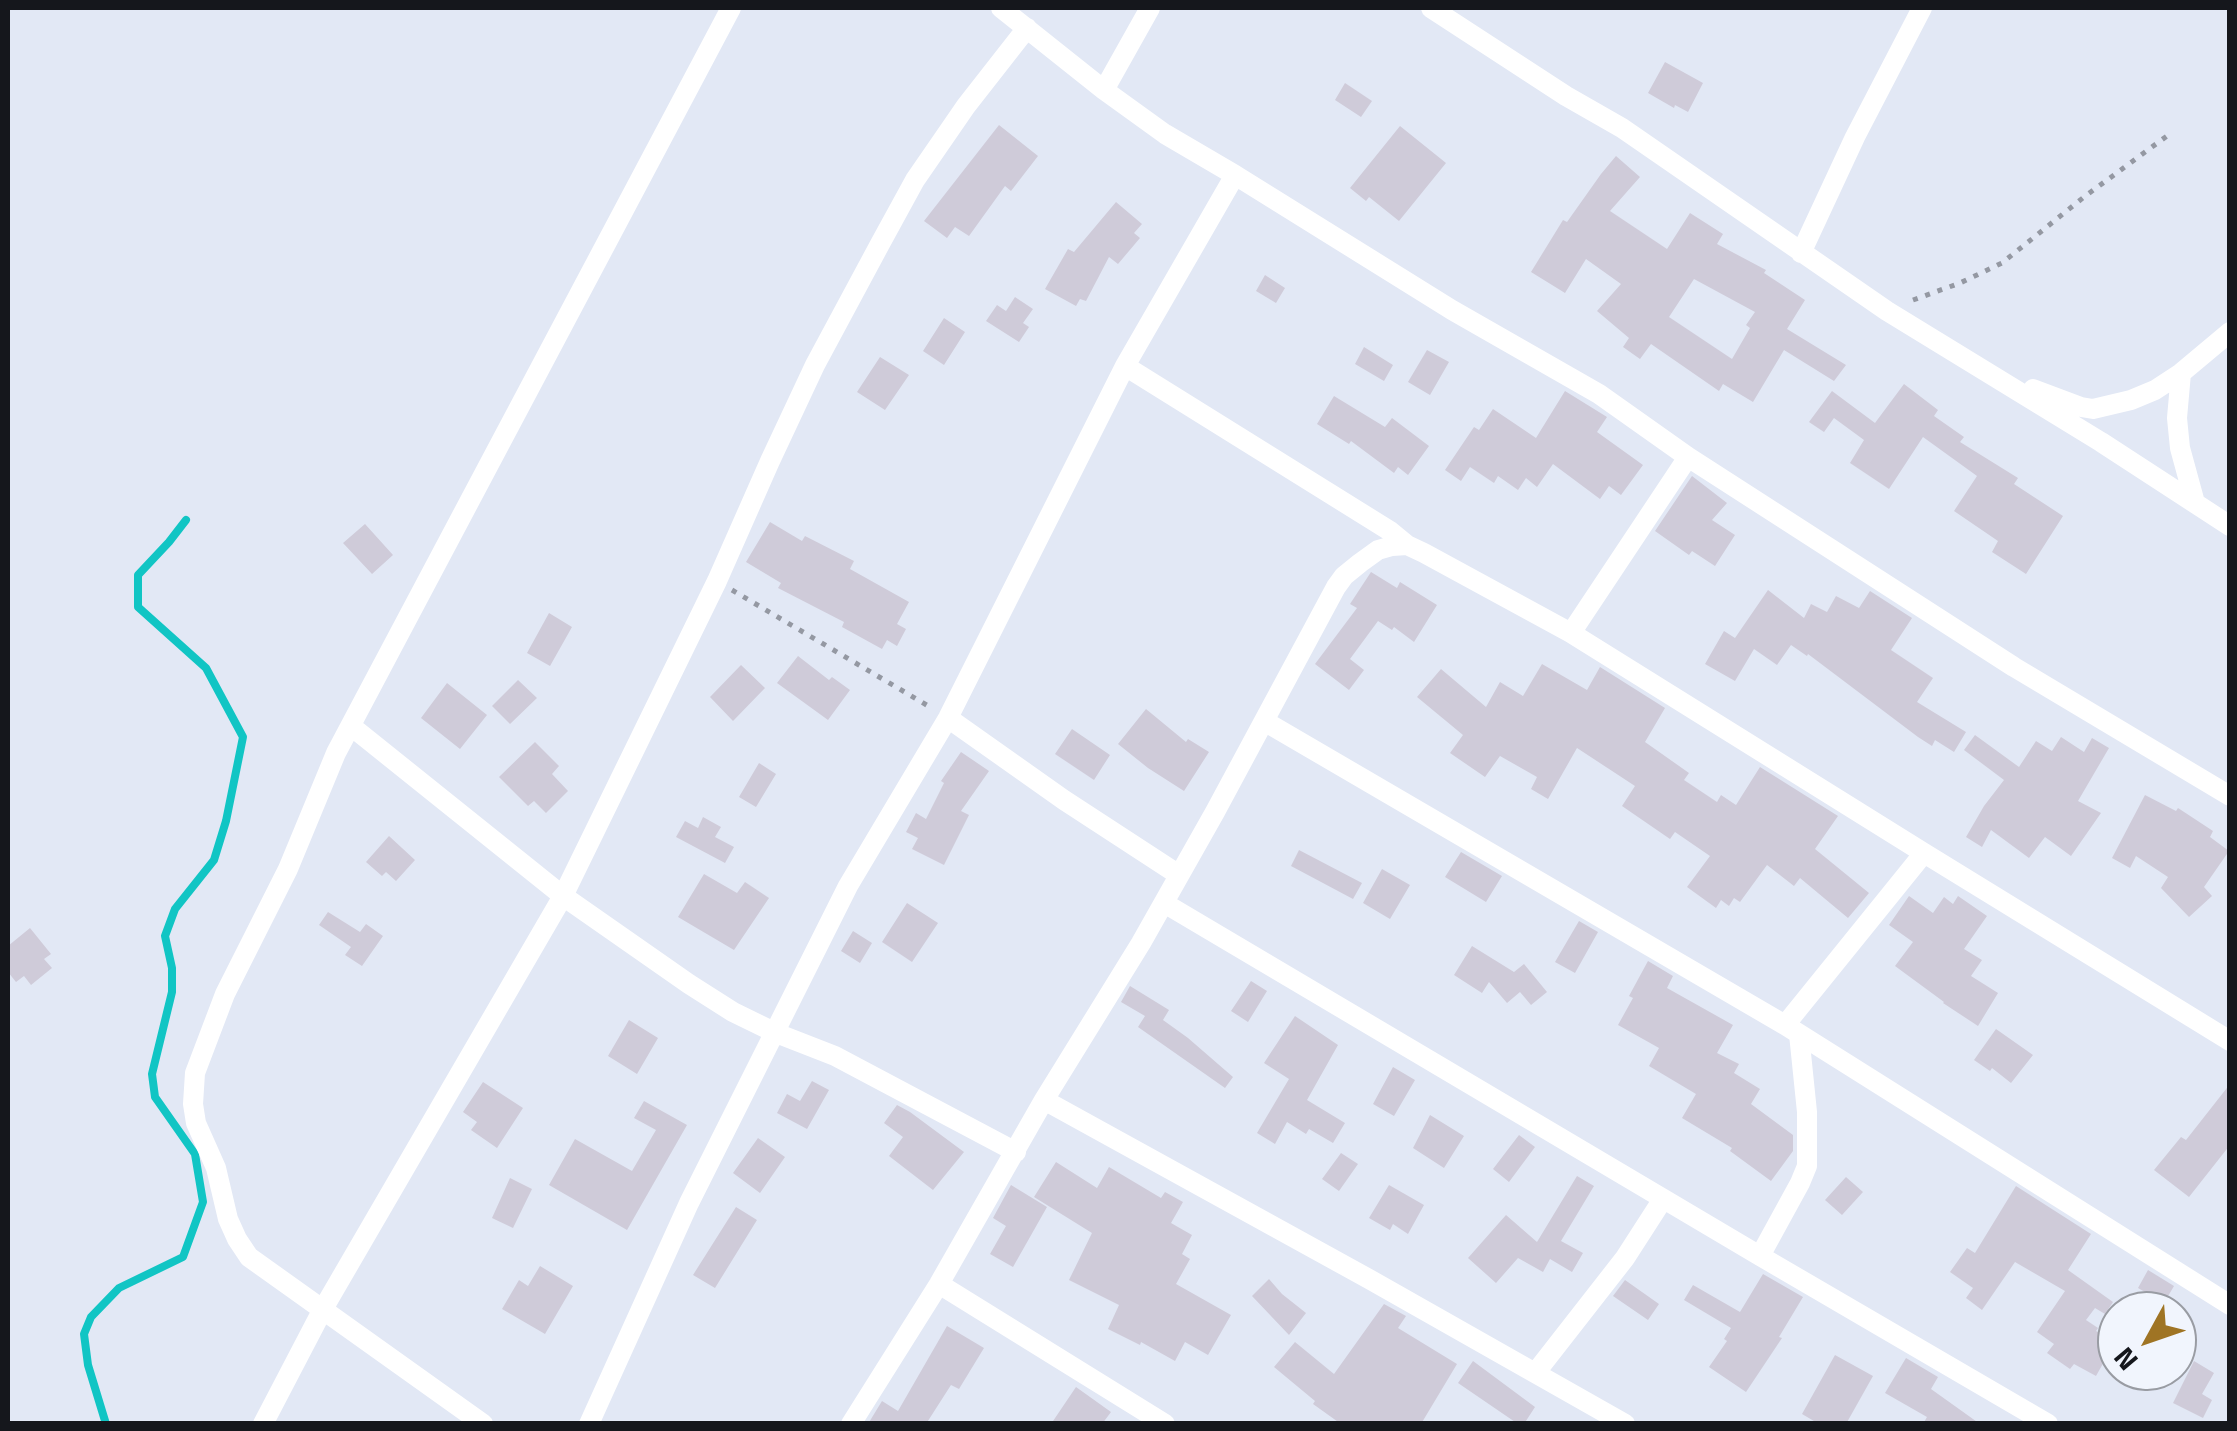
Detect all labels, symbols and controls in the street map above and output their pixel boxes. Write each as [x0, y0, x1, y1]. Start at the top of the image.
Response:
north arrow [2097, 1291, 2197, 1391]
text: N [2102, 1338, 2148, 1381]

